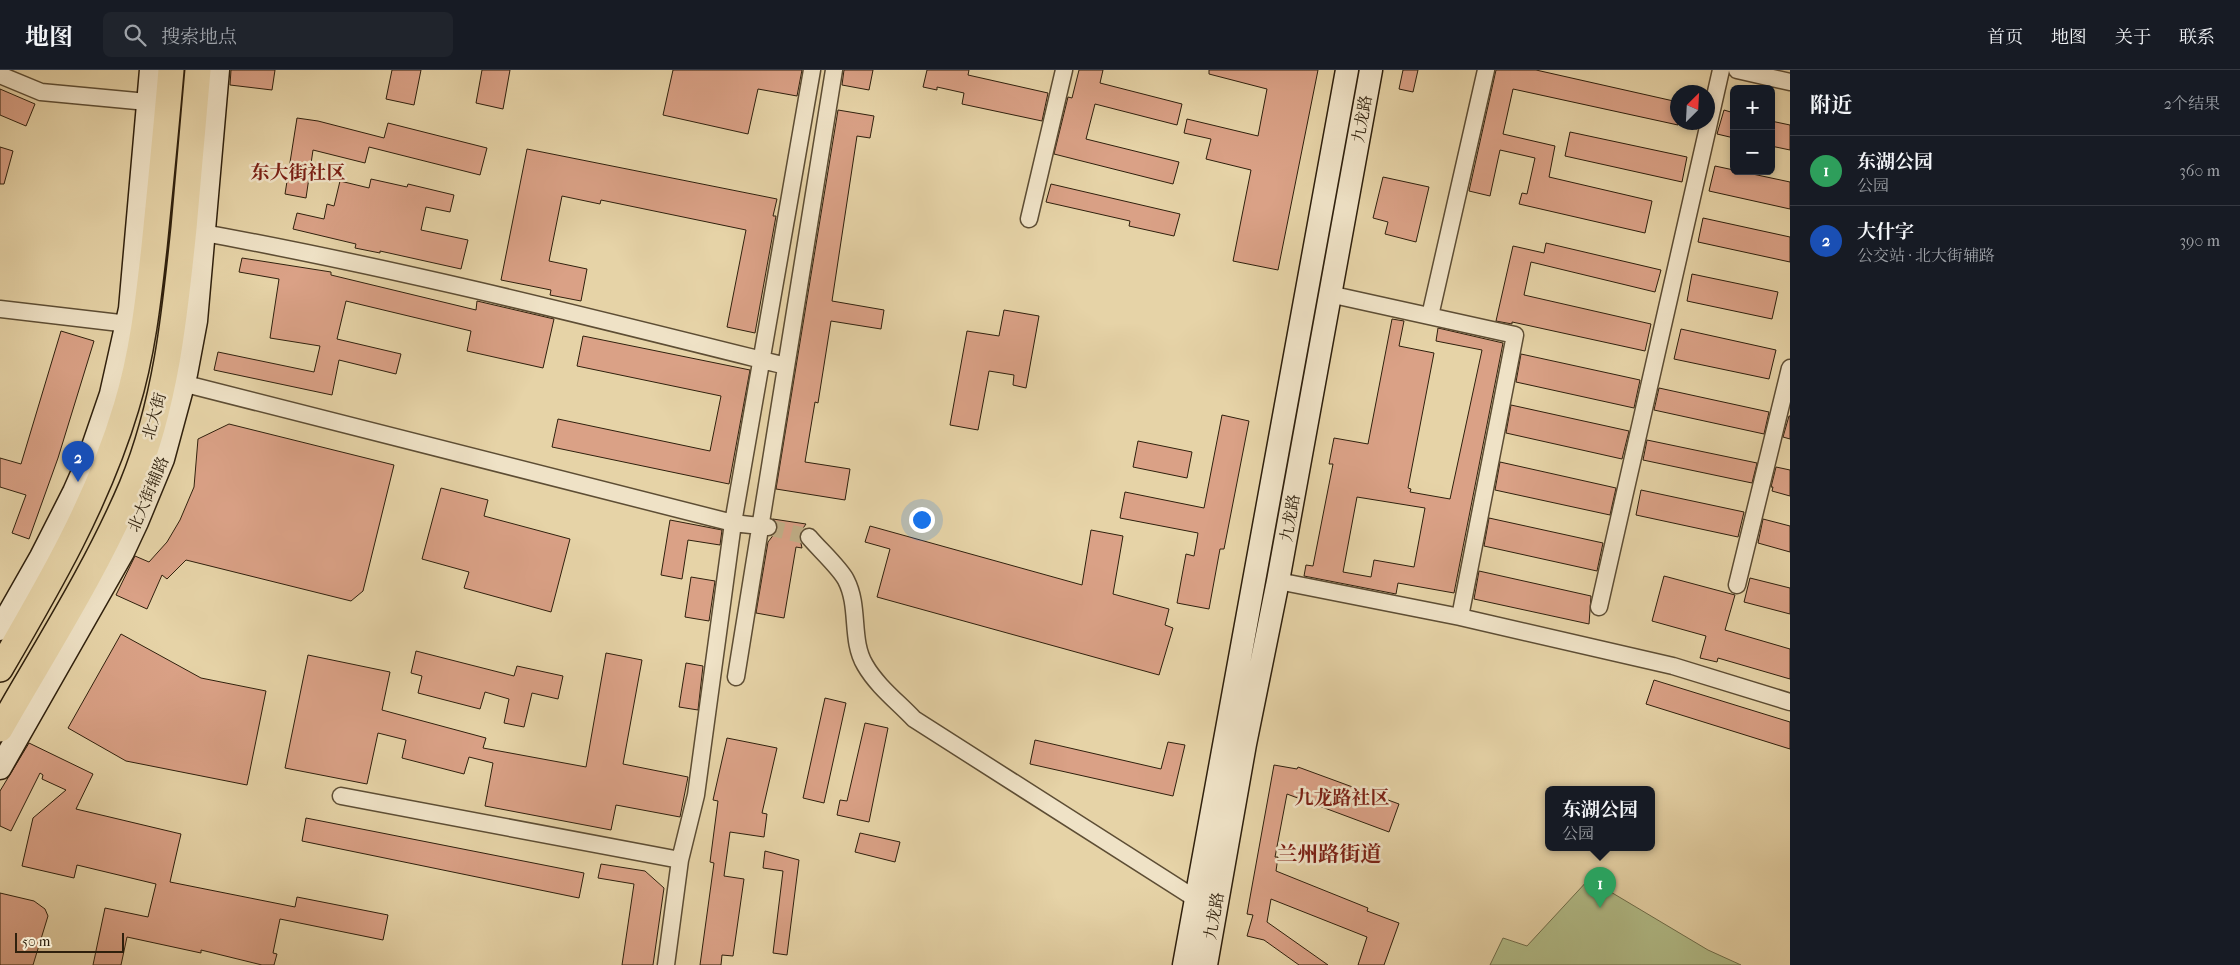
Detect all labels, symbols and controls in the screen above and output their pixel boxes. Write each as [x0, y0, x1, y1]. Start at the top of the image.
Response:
search box [103, 12, 453, 57]
icon: search [121, 21, 149, 49]
text: 地图 [25, 23, 73, 51]
text: 搜索地点 [161, 26, 237, 48]
text: 首页 [1987, 27, 2023, 48]
text: 地图 [2051, 27, 2087, 48]
text: 关于 [2115, 27, 2151, 48]
text: 联系 [2179, 27, 2215, 48]
north arrow [1670, 85, 1715, 130]
map controls [1730, 85, 1775, 175]
button: + [1730, 85, 1775, 130]
text: 附近 [1810, 93, 1852, 117]
street label: 九龙路 [1348, 94, 1376, 144]
text: 2个结果 [2164, 94, 2220, 113]
button: − [1730, 130, 1775, 175]
text: 东湖公园 [1857, 151, 1933, 173]
text: 1 [1823, 161, 1829, 180]
text: 360 m [2179, 161, 2220, 180]
district label: 东大街社区 [250, 162, 346, 184]
text: 公园 [1857, 176, 1889, 195]
text: 大什字 [1857, 221, 1914, 243]
text: 2 [1822, 231, 1830, 250]
text: 390 m [2179, 231, 2220, 250]
text: 公交站 · 北大街辅路 [1857, 246, 1995, 265]
street label: 北大街 [138, 390, 170, 442]
pin: 2 [62, 441, 94, 482]
street label: 北大街辅路 [124, 453, 172, 535]
street label: 九龙路 [1276, 493, 1304, 543]
your location [909, 507, 935, 533]
popup [1545, 786, 1655, 851]
district label: 九龙路社区 [1294, 787, 1390, 809]
text: 东湖公园 [1562, 799, 1638, 821]
text: 公园 [1562, 824, 1594, 843]
district label: 兰州路街道 [1277, 842, 1382, 866]
pin: 1 [1584, 867, 1616, 908]
street label: 九龙路 [1200, 891, 1228, 941]
scale bar [15, 930, 124, 953]
text: 50 m [22, 933, 50, 950]

